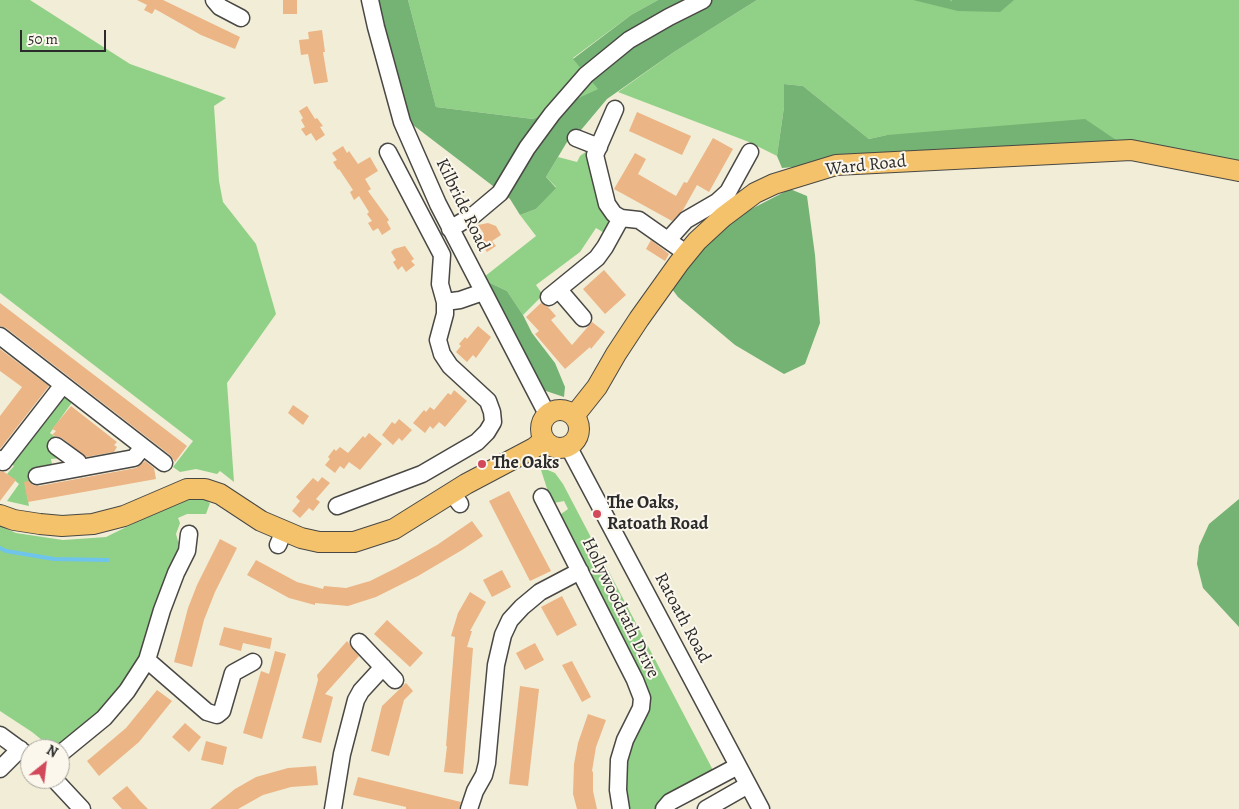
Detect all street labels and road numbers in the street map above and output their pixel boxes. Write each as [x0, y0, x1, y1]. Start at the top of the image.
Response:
street label: Ward Road [825, 151, 907, 181]
street label: Kilbride Road [430, 155, 494, 255]
street label: Hollywoodrath Drive [577, 534, 663, 682]
street label: Ratoath Road [649, 569, 715, 667]

